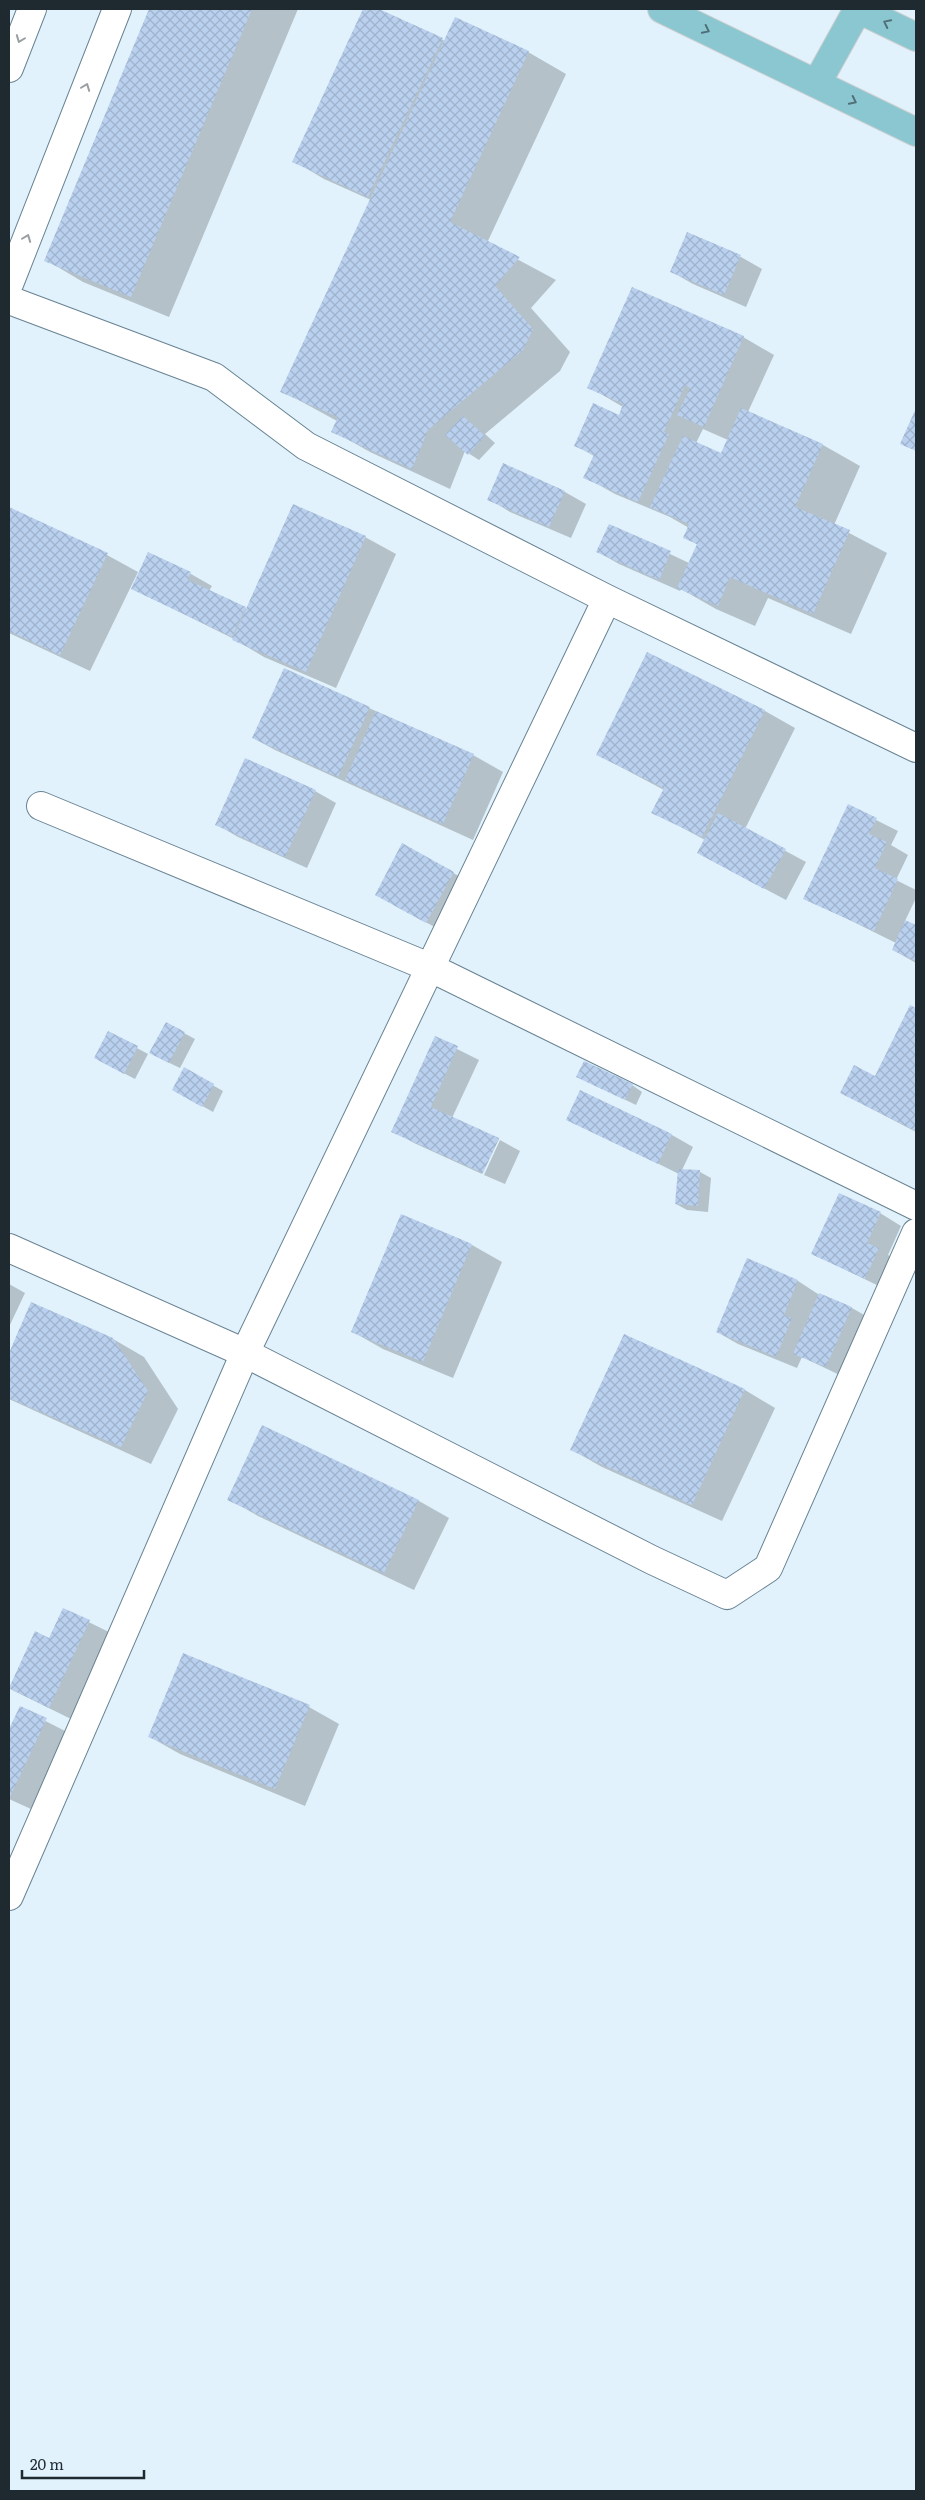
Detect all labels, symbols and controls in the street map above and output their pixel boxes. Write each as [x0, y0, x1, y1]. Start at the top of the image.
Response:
one-way arrow [883, 19, 892, 29]
one-way arrow [701, 24, 710, 34]
one-way arrow [16, 34, 26, 42]
one-way arrow [80, 83, 90, 92]
one-way arrow [847, 95, 856, 105]
one-way arrow [21, 235, 31, 243]
scale bar [22, 2448, 145, 2480]
text: 20 m [30, 2452, 64, 2475]

